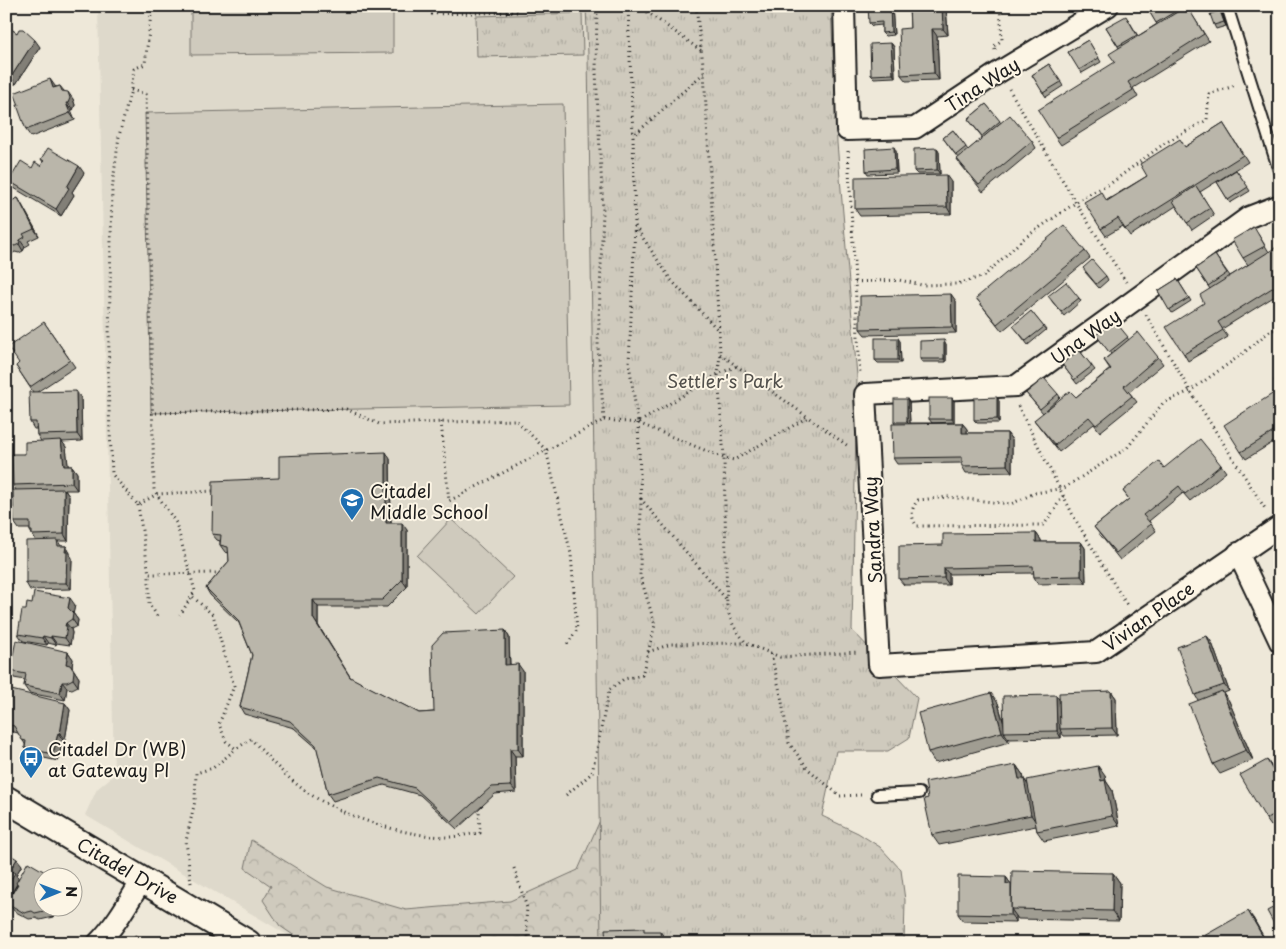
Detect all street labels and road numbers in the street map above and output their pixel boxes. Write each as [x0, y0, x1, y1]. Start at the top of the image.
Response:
street label: Tina Way [940, 50, 1024, 118]
street label: Una Way [1044, 301, 1126, 371]
street label: Sandra Way [856, 476, 888, 584]
street label: Vivian Place [1097, 574, 1199, 658]
street label: Citadel Drive [72, 830, 184, 910]

